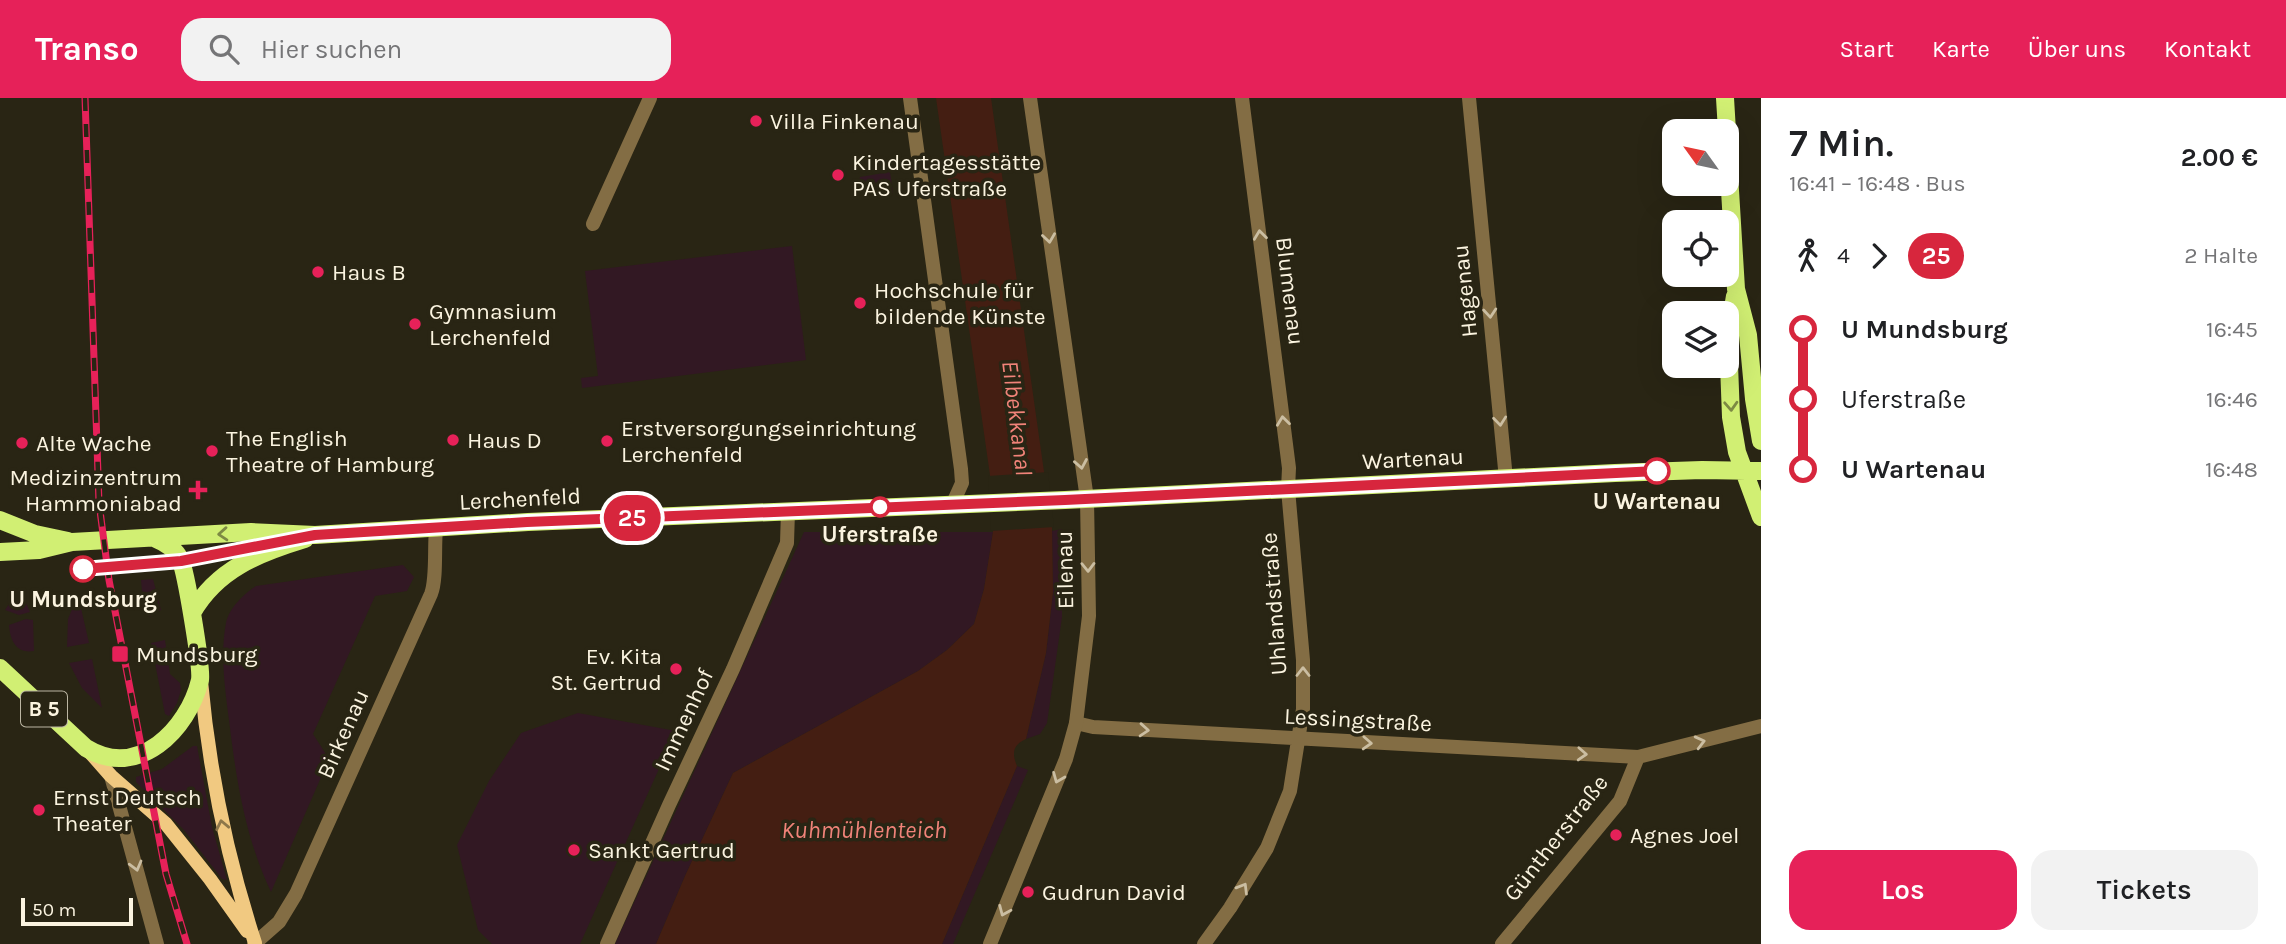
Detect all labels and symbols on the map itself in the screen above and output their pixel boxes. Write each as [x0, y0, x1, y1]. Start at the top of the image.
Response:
place label: Villa Finkenau [770, 108, 919, 135]
marker: Villa Finkenau [748, 113, 764, 129]
north arrow [1662, 119, 1740, 196]
place label: Kindertagesstätte PAS Uferstraße [852, 149, 1041, 202]
marker: Kindertagesstätte PAS Uferstraße [830, 167, 846, 183]
one-way arrow [1252, 230, 1267, 241]
one-way arrow [1042, 233, 1057, 244]
street label: Blumenau [1270, 236, 1310, 346]
street label: Hagenau [1447, 243, 1483, 339]
place label: Haus B [332, 259, 406, 286]
marker: Haus B [310, 264, 326, 280]
place label: Hochschule für bildende Künste [874, 277, 1045, 330]
marker: Hochschule für bildende Künste [852, 295, 868, 311]
place label: Gymnasium Lerchenfeld [429, 298, 557, 351]
one-way arrow [1482, 308, 1497, 319]
marker: Gymnasium Lerchenfeld [407, 316, 423, 332]
water label: Eilbekkanal [996, 359, 1038, 477]
one-way arrow [1724, 401, 1739, 412]
place label: Erstversorgungseinrichtung Lerchenfeld [621, 415, 916, 468]
one-way arrow [1276, 416, 1291, 427]
one-way arrow [1492, 416, 1507, 427]
place label: The English Theatre of Hamburg [226, 425, 434, 478]
place label: Haus D [467, 427, 542, 454]
place label: Alte Wache [36, 430, 152, 457]
marker: Haus D [445, 432, 461, 448]
marker: Erstversorgungseinrichtung Lerchenfeld [599, 433, 615, 449]
marker: Alte Wache [14, 435, 30, 451]
marker: The English Theatre of Hamburg [204, 443, 220, 459]
street label: Wartenau [1361, 443, 1465, 475]
one-way arrow [1073, 458, 1088, 470]
marker: U Wartenau [1644, 458, 1670, 484]
place label: Medizinzentrum Hammoniabad [10, 464, 182, 517]
marker: Medizinzentrum Hammoniabad [188, 480, 208, 500]
street label: Lerchenfeld [458, 482, 582, 516]
place label: U Wartenau [1593, 488, 1721, 515]
line badge: 25 [600, 495, 664, 541]
marker: Uferstraße [870, 497, 890, 517]
place label: Uferstraße [822, 521, 938, 548]
one-way arrow [217, 526, 228, 541]
street label: Eilenau [1051, 531, 1079, 609]
street label: Uhlandstraße [1256, 532, 1292, 676]
marker: U Mundsburg [70, 556, 96, 582]
one-way arrow [1080, 562, 1096, 573]
place label: U Mundsburg [9, 586, 157, 613]
place label: Mundsburg [136, 641, 258, 668]
place label: Ev. Kita St. Gertrud [550, 643, 662, 696]
marker: Mundsburg [110, 644, 130, 664]
marker: Ev. Kita St. Gertrud [668, 661, 684, 677]
street label: Immenhof [649, 665, 719, 775]
one-way arrow [1295, 666, 1311, 677]
street label: Birkenau [311, 685, 375, 783]
road number: B 5 [21, 692, 67, 726]
street label: Lessingstraße [1283, 703, 1433, 737]
one-way arrow [1138, 722, 1149, 737]
one-way arrow [1361, 736, 1372, 751]
one-way arrow [1693, 736, 1705, 750]
one-way arrow [1577, 747, 1588, 762]
street label: Güntherstraße [1498, 769, 1614, 907]
one-way arrow [1053, 772, 1067, 784]
place label: Ernst Deutsch Theater [53, 784, 202, 837]
marker: Ernst Deutsch Theater [31, 802, 47, 818]
water label: Kuhmühlenteich [781, 816, 947, 844]
one-way arrow [216, 819, 231, 831]
place label: Agnes Joel [1630, 822, 1740, 849]
marker: Agnes Joel [1608, 827, 1624, 843]
place label: Sankt Gertrud [588, 837, 735, 864]
marker: Sankt Gertrud [566, 842, 582, 858]
one-way arrow [127, 859, 142, 871]
place label: Gudrun David [1042, 879, 1186, 906]
one-way arrow [1234, 882, 1247, 895]
marker: Gudrun David [1020, 884, 1036, 900]
scale bar [21, 895, 133, 927]
one-way arrow [999, 904, 1013, 916]

